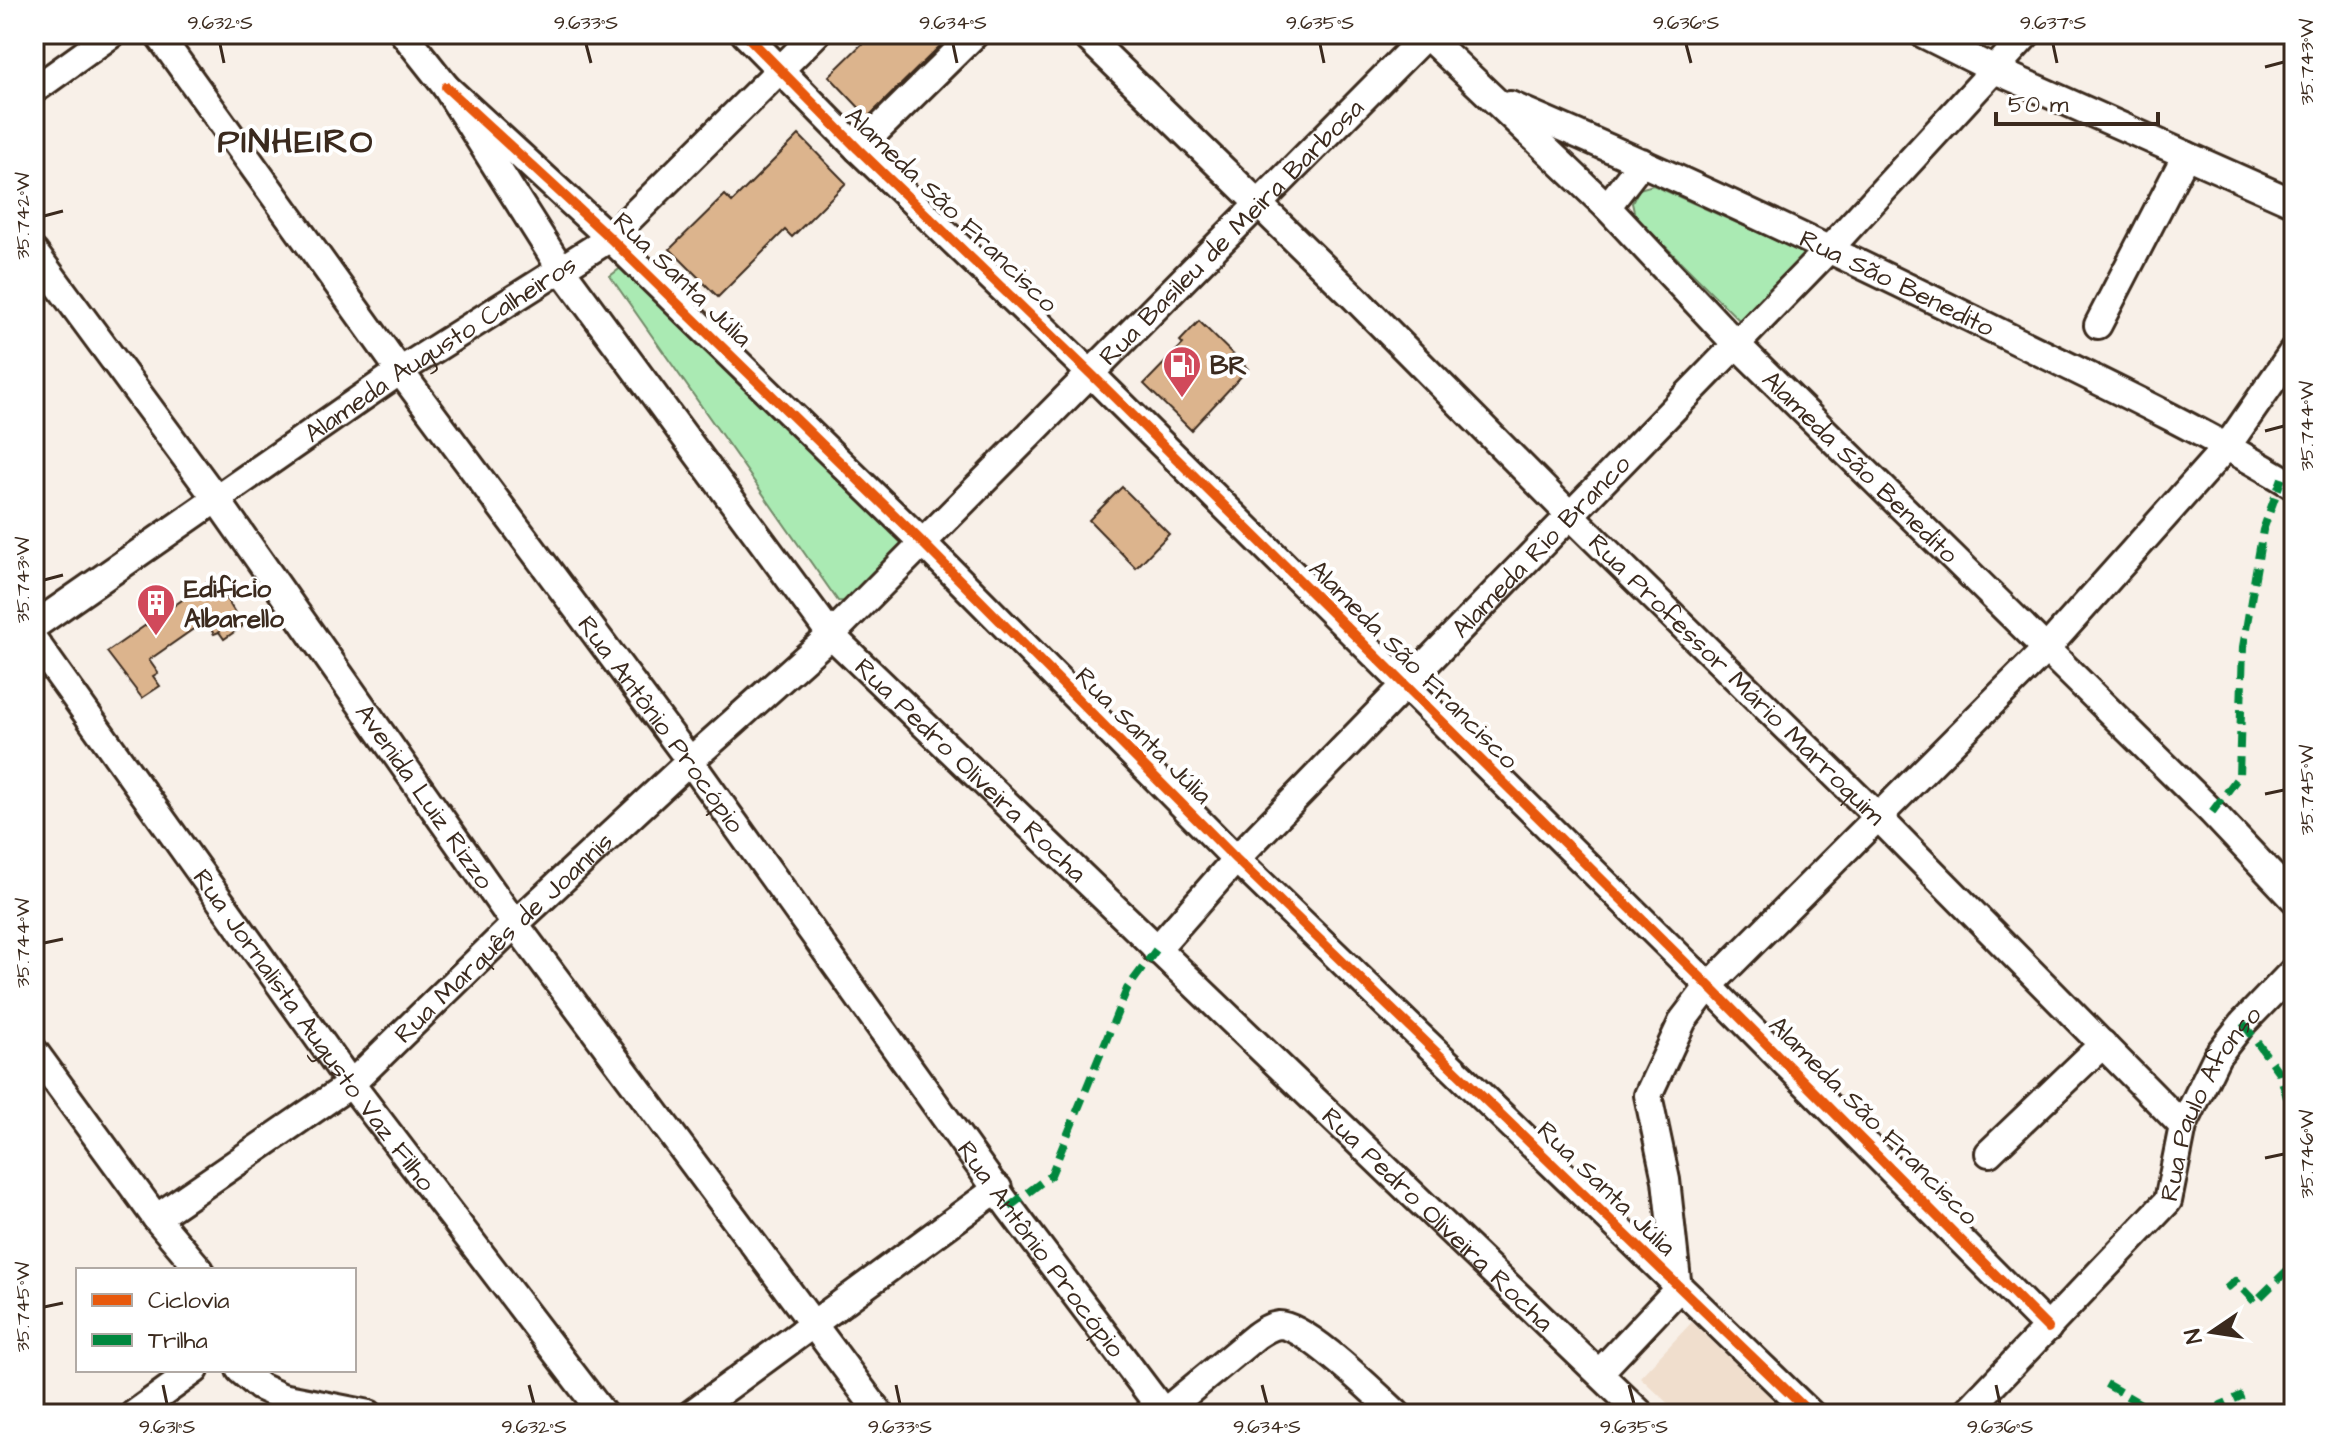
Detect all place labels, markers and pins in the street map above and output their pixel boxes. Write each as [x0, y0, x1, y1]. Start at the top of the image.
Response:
fuel station icon: BR [1161, 344, 1203, 399]
place label: BR [1210, 348, 1247, 384]
place label: Edifício Albarello [184, 571, 284, 637]
building icon: Edifício Albarello [135, 582, 177, 637]

